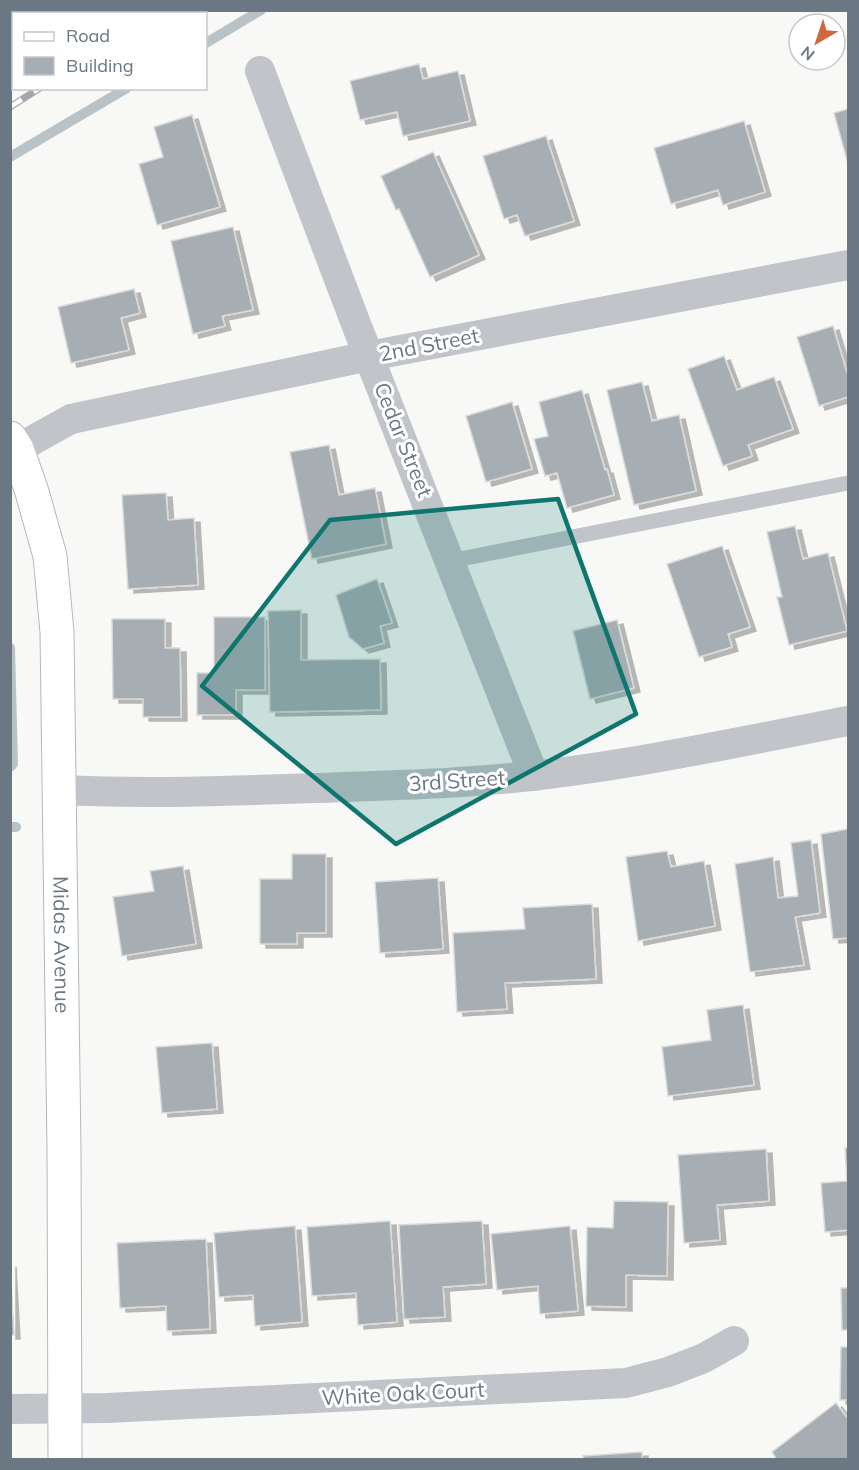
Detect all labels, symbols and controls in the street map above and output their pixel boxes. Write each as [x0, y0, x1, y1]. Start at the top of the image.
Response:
legend [12, 12, 207, 90]
north arrow [787, 12, 847, 72]
text: Road [66, 24, 110, 47]
text: N [797, 42, 819, 65]
text: Building [66, 54, 134, 77]
street label: 2nd Street [377, 322, 481, 366]
street label: Cedar Street [369, 378, 439, 501]
street label: 3rd Street [408, 764, 506, 796]
street label: Midas Avenue [48, 876, 76, 1013]
street label: White Oak Court [321, 1376, 485, 1410]

